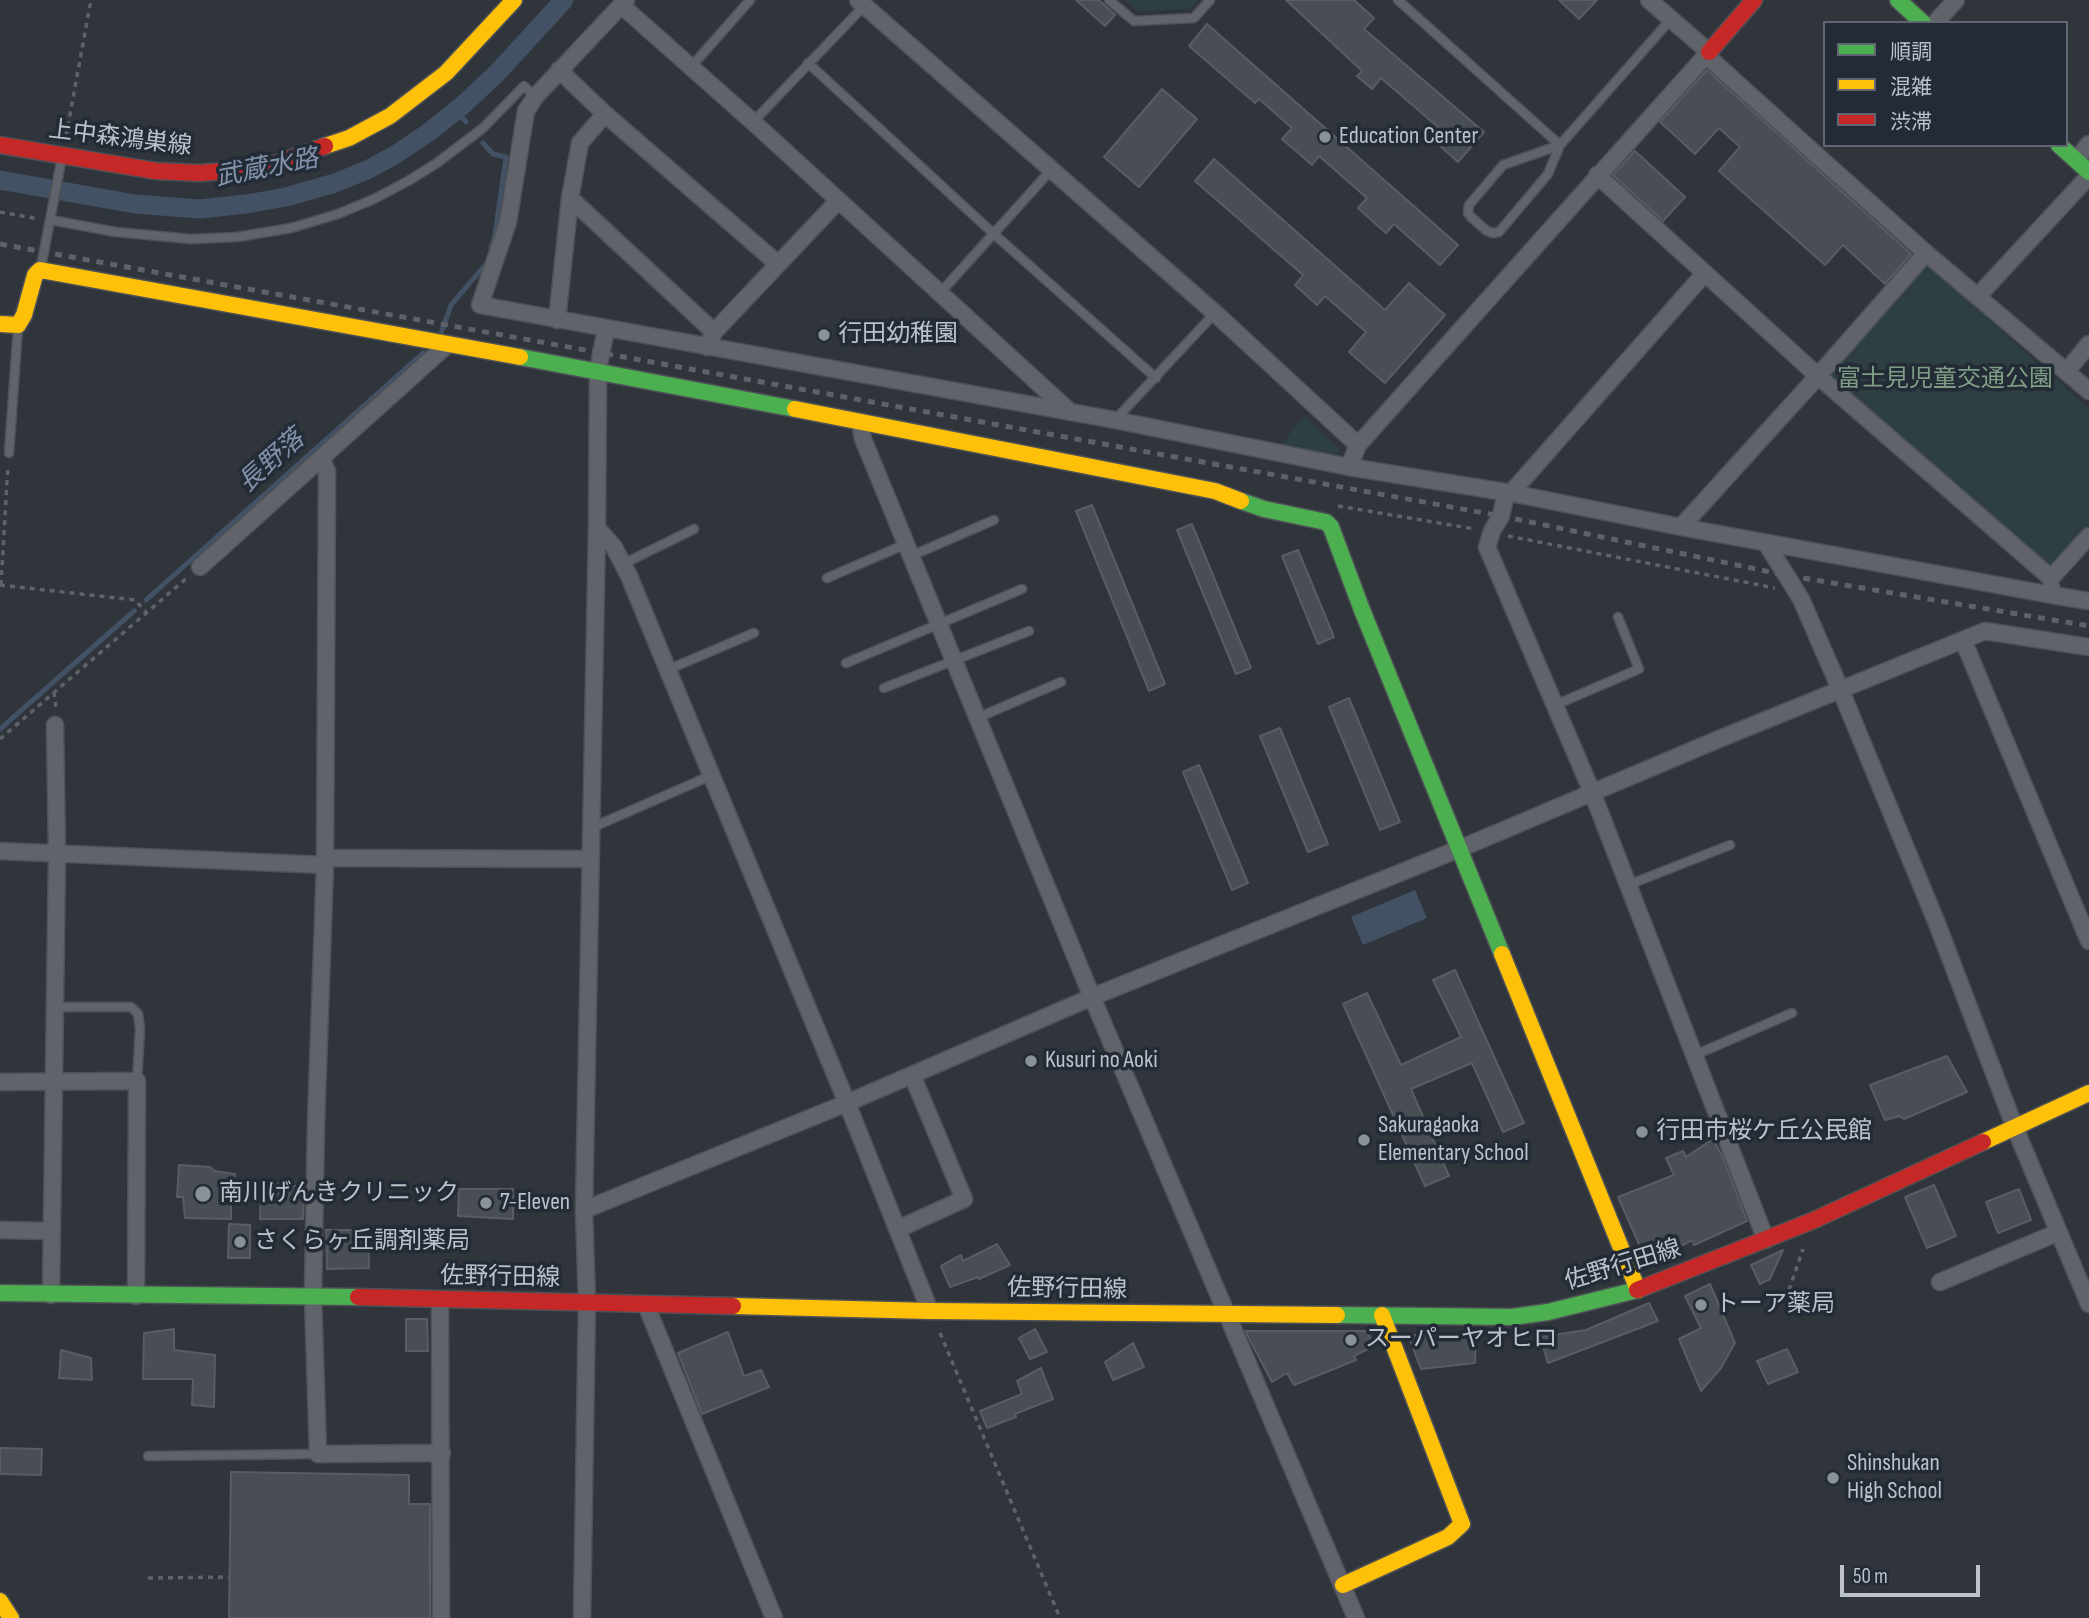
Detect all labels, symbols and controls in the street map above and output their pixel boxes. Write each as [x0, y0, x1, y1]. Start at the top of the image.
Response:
legend [1823, 21, 2068, 147]
text: 順調 [1890, 40, 1932, 65]
text: 混雑 [1890, 75, 1932, 100]
text: 渋滞 [1890, 110, 1932, 135]
street label: 上中森鴻巣線 [47, 116, 193, 162]
place label: Education Center [1339, 123, 1478, 151]
marker: Education Center [1317, 129, 1333, 145]
water label: 武蔵水路 [213, 144, 321, 194]
place label: 行田幼稚園 [838, 321, 958, 349]
marker: 行田幼稚園 [816, 327, 832, 343]
park label: 富士見児童交通公園 [1837, 366, 2053, 394]
water label: 長野落 [233, 424, 311, 500]
place label: Kusuri no Aoki [1045, 1047, 1158, 1075]
marker: Kusuri no Aoki [1023, 1053, 1039, 1069]
place label: Sakuragaoka Elementary School [1378, 1112, 1529, 1168]
place label: 行田市桜ケ丘公民館 [1656, 1118, 1872, 1146]
marker: 行田市桜ケ丘公民館 [1634, 1124, 1650, 1140]
marker: Sakuragaoka Elementary School [1356, 1132, 1372, 1148]
place label: 南川げんきクリニック [219, 1180, 459, 1208]
marker: 南川げんきクリニック [193, 1184, 213, 1204]
place label: 7-Eleven [500, 1189, 570, 1217]
marker: 7-Eleven [478, 1195, 494, 1211]
place label: さくらヶ丘調剤薬局 [254, 1228, 470, 1256]
marker: さくらヶ丘調剤薬局 [232, 1234, 248, 1250]
street label: 佐野行田線 [1561, 1235, 1685, 1297]
street label: 佐野行田線 [440, 1263, 560, 1293]
street label: 佐野行田線 [1007, 1275, 1127, 1305]
place label: トーア薬局 [1715, 1291, 1835, 1319]
marker: トーア薬局 [1693, 1297, 1709, 1313]
place label: スーパーヤオヒロ [1365, 1326, 1557, 1354]
marker: スーパーヤオヒロ [1343, 1332, 1359, 1348]
place label: Shinshukan High School [1847, 1450, 1942, 1506]
marker: Shinshukan High School [1825, 1470, 1841, 1486]
scale bar [1844, 1552, 1984, 1596]
text: 50 m [1853, 1564, 1888, 1589]

